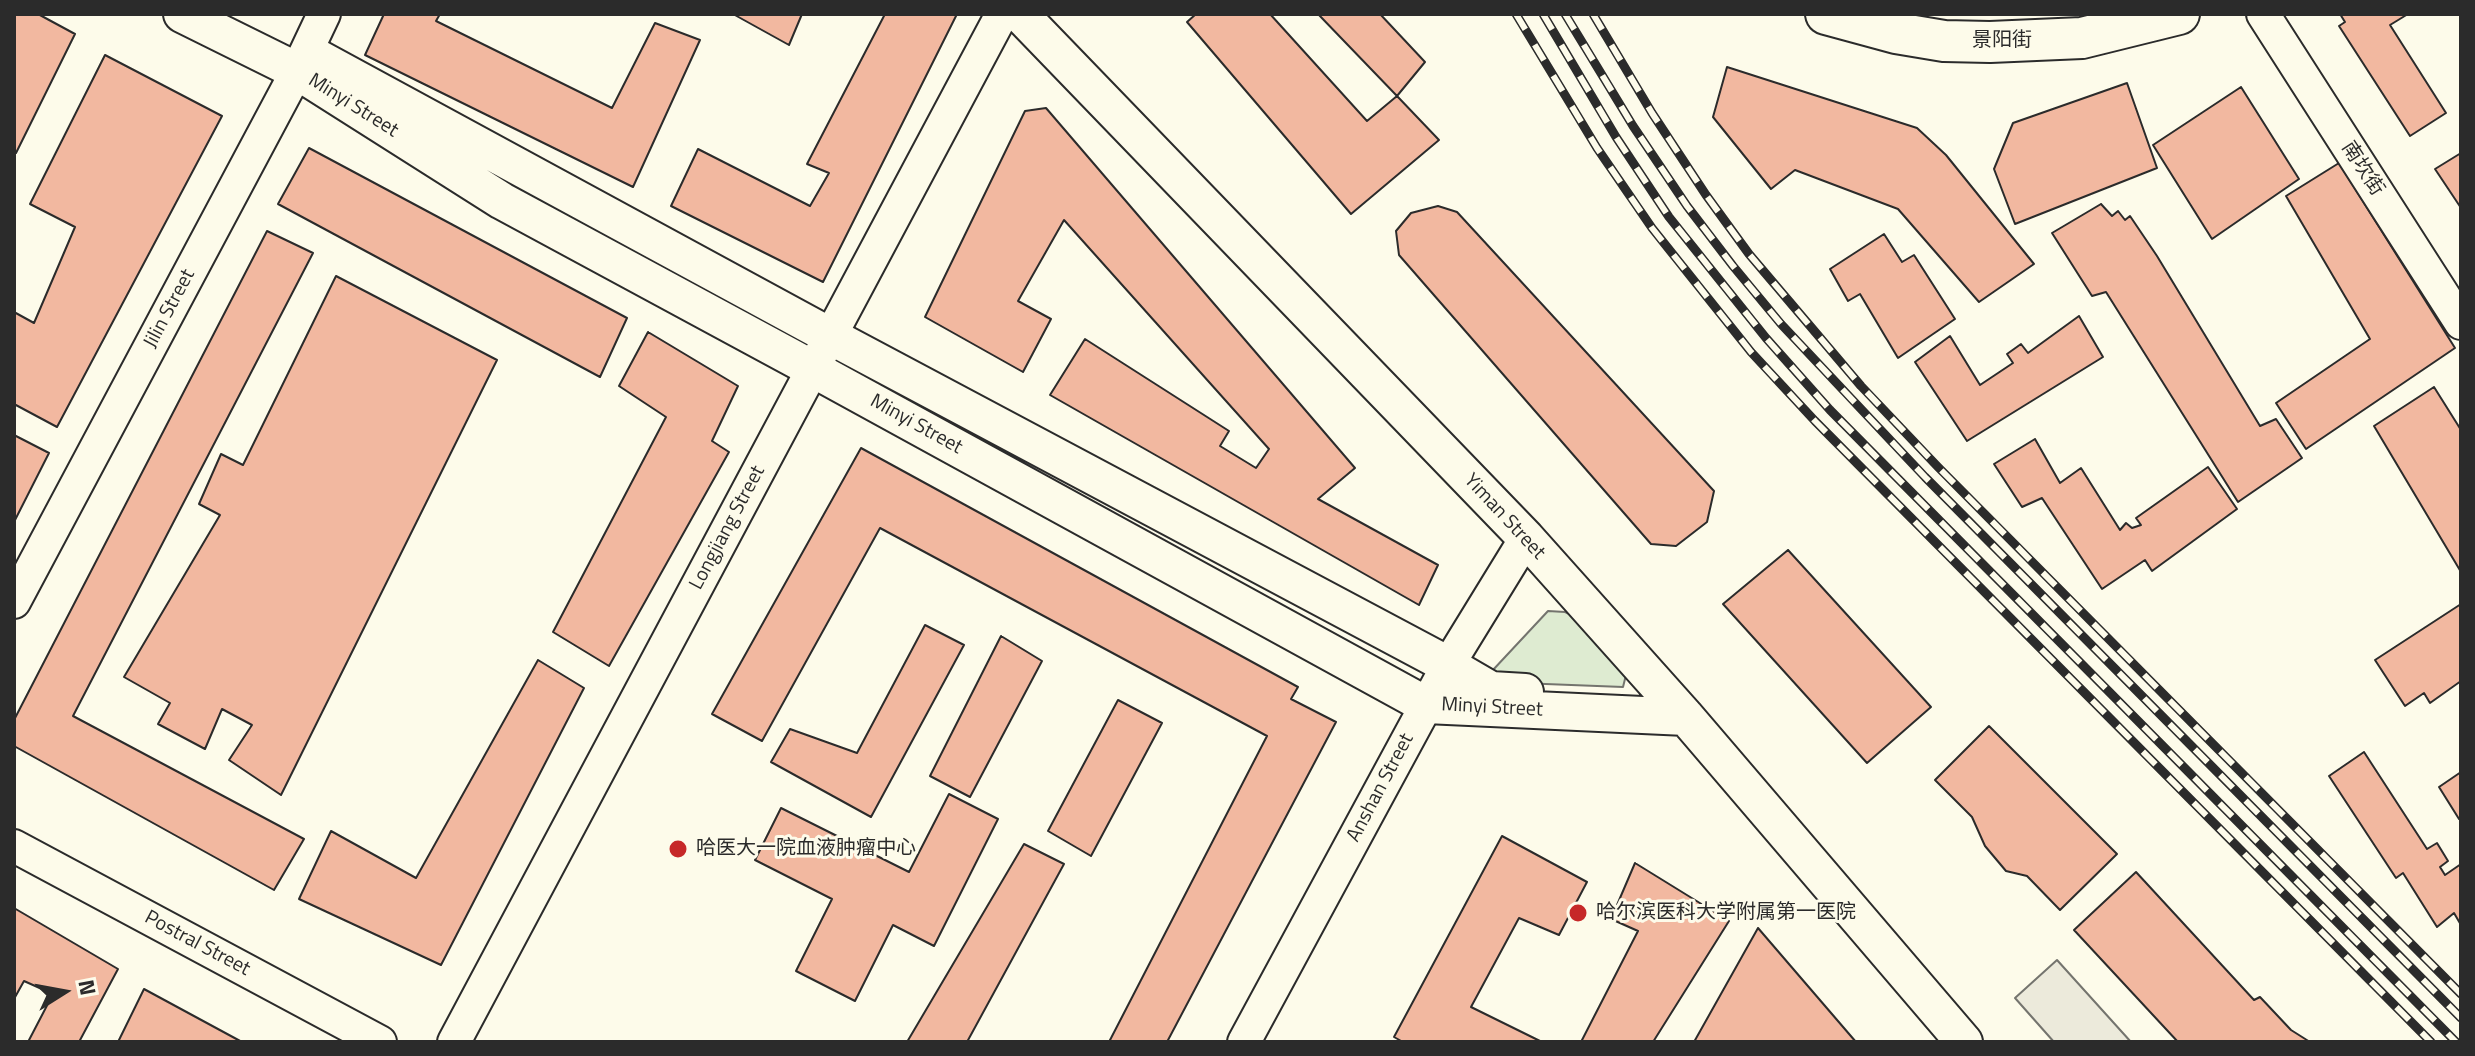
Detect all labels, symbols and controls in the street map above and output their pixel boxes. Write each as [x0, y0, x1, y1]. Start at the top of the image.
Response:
street label: 景阳街 [1972, 29, 2032, 53]
street label: Minyi Street [303, 69, 403, 143]
street label: 南坎街 [2336, 137, 2388, 201]
street label: Jilin Street [139, 265, 201, 353]
street label: Minyi Street [866, 390, 966, 460]
street label: Longjiang Street [685, 462, 771, 594]
street label: Yiman Street [1458, 469, 1550, 565]
street label: Minyi Street [1441, 693, 1543, 723]
street label: Anshan Street [1342, 730, 1420, 846]
place label: 哈医大一院血液肿瘤中心 [696, 837, 916, 861]
marker: 哈医大一院血液肿瘤中心 [667, 838, 689, 860]
place label: 哈尔滨医科大学附属第一医院 [1596, 901, 1856, 925]
marker: 哈尔滨医科大学附属第一医院 [1567, 902, 1589, 924]
street label: Postral Street [140, 906, 254, 982]
north arrow [24, 952, 104, 1032]
text: N [69, 977, 106, 998]

